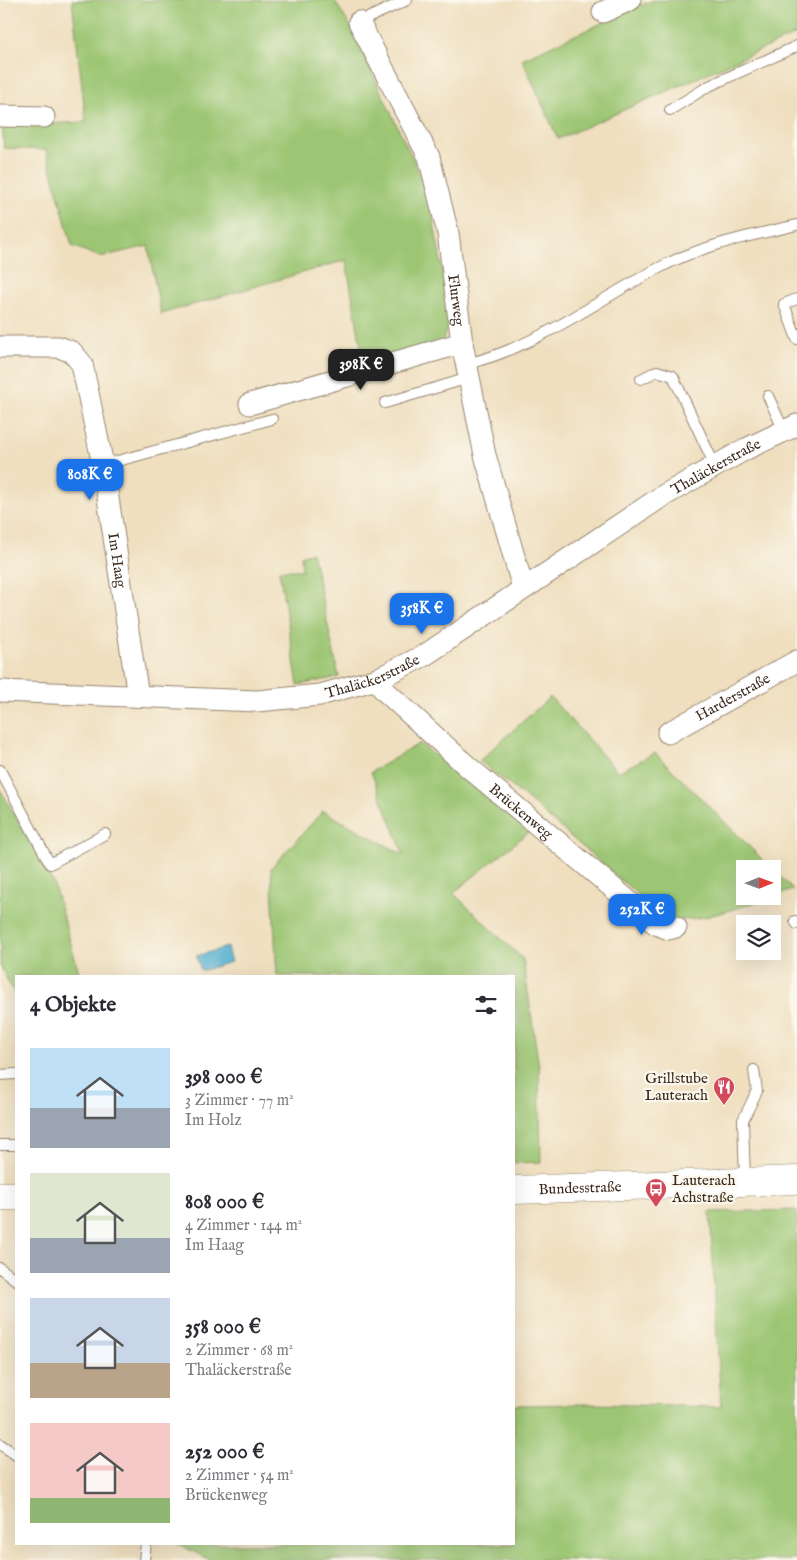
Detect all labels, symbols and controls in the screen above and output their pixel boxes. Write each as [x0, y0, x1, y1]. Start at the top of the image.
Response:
street label: Flurweg [443, 273, 469, 328]
pin: 398K € [320, 348, 402, 391]
text: 398K € [339, 355, 383, 375]
street label: Thaläckerstraße [668, 434, 764, 499]
pin: 808K € [49, 458, 131, 501]
text: 808K € [68, 465, 112, 485]
street label: Im Haag [103, 532, 131, 590]
pin: 358K € [381, 592, 463, 635]
text: 358K € [401, 599, 443, 619]
street label: Thaläckerstraße [323, 650, 423, 703]
street label: Harderstraße [692, 669, 774, 726]
street label: Brückenweg [485, 780, 557, 844]
north arrow [736, 860, 781, 905]
map controls [736, 860, 781, 960]
pin: 252K € [601, 894, 683, 936]
text: 252K € [619, 900, 665, 920]
button: layers [736, 915, 781, 960]
icon: filters [472, 991, 500, 1019]
text: 4 Objekte [30, 992, 116, 1019]
text: 398 000 € [185, 1064, 263, 1091]
icon: home [70, 1068, 130, 1128]
place label: Grillstube Lauterach [645, 1069, 708, 1105]
restaurant icon: Grillstube Lauterach [712, 1075, 736, 1106]
text: 3 Zimmer · 77 m² [185, 1091, 294, 1111]
text: Im Holz [185, 1111, 242, 1131]
place label: Lauterach Achstraße [671, 1171, 735, 1207]
street label: Bundesstraße [538, 1177, 622, 1199]
bus stop icon: Lauterach Achstraße [644, 1177, 668, 1208]
text: 808 000 € [185, 1189, 264, 1216]
icon: home [70, 1193, 130, 1253]
text: 4 Zimmer · 144 m² [185, 1216, 302, 1236]
text: Im Haag [185, 1236, 244, 1256]
text: 358 000 € [185, 1314, 261, 1341]
icon: home [70, 1318, 130, 1378]
text: 2 Zimmer · 68 m² [185, 1341, 293, 1361]
text: Thaläckerstraße [185, 1361, 291, 1381]
text: 252 000 € [185, 1439, 265, 1466]
icon: home [70, 1443, 130, 1503]
text: 2 Zimmer · 54 m² [185, 1466, 294, 1486]
text: Brückenweg [185, 1486, 267, 1506]

